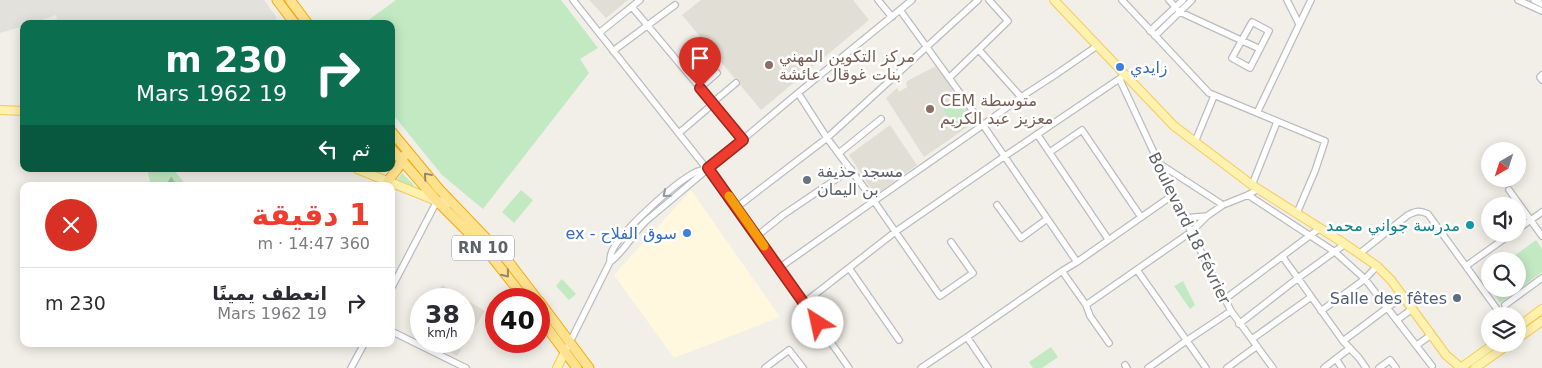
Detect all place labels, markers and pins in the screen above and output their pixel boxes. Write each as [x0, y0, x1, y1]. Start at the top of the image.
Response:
pin [679, 37, 721, 88]
place label: مركز التكوين المهني بنات غوقال عائشة [779, 47, 915, 85]
place label: زايدي [1130, 58, 1168, 78]
marker: مركز التكوين المهني بنات غوقال عائشة [763, 59, 775, 71]
marker: زايدي [1114, 61, 1126, 73]
place label: CEM متوسطة معزيز عبد الكريم [940, 91, 1053, 129]
marker: CEM متوسطة معزيز عبد الكريم [924, 103, 936, 115]
place label: مسجد حذيفة بن اليمان [817, 162, 903, 200]
marker: مسجد حذيفة بن اليمان [801, 174, 813, 186]
place label: مدرسة جواني محمد [1326, 216, 1460, 236]
marker: مدرسة جواني محمد [1464, 219, 1476, 231]
place label: ex - سوق الفلاح [566, 224, 677, 244]
marker: ex - سوق الفلاح [681, 227, 693, 239]
place label: Salle des fêtes [1330, 289, 1447, 308]
marker: Salle des fêtes [1451, 292, 1463, 304]

